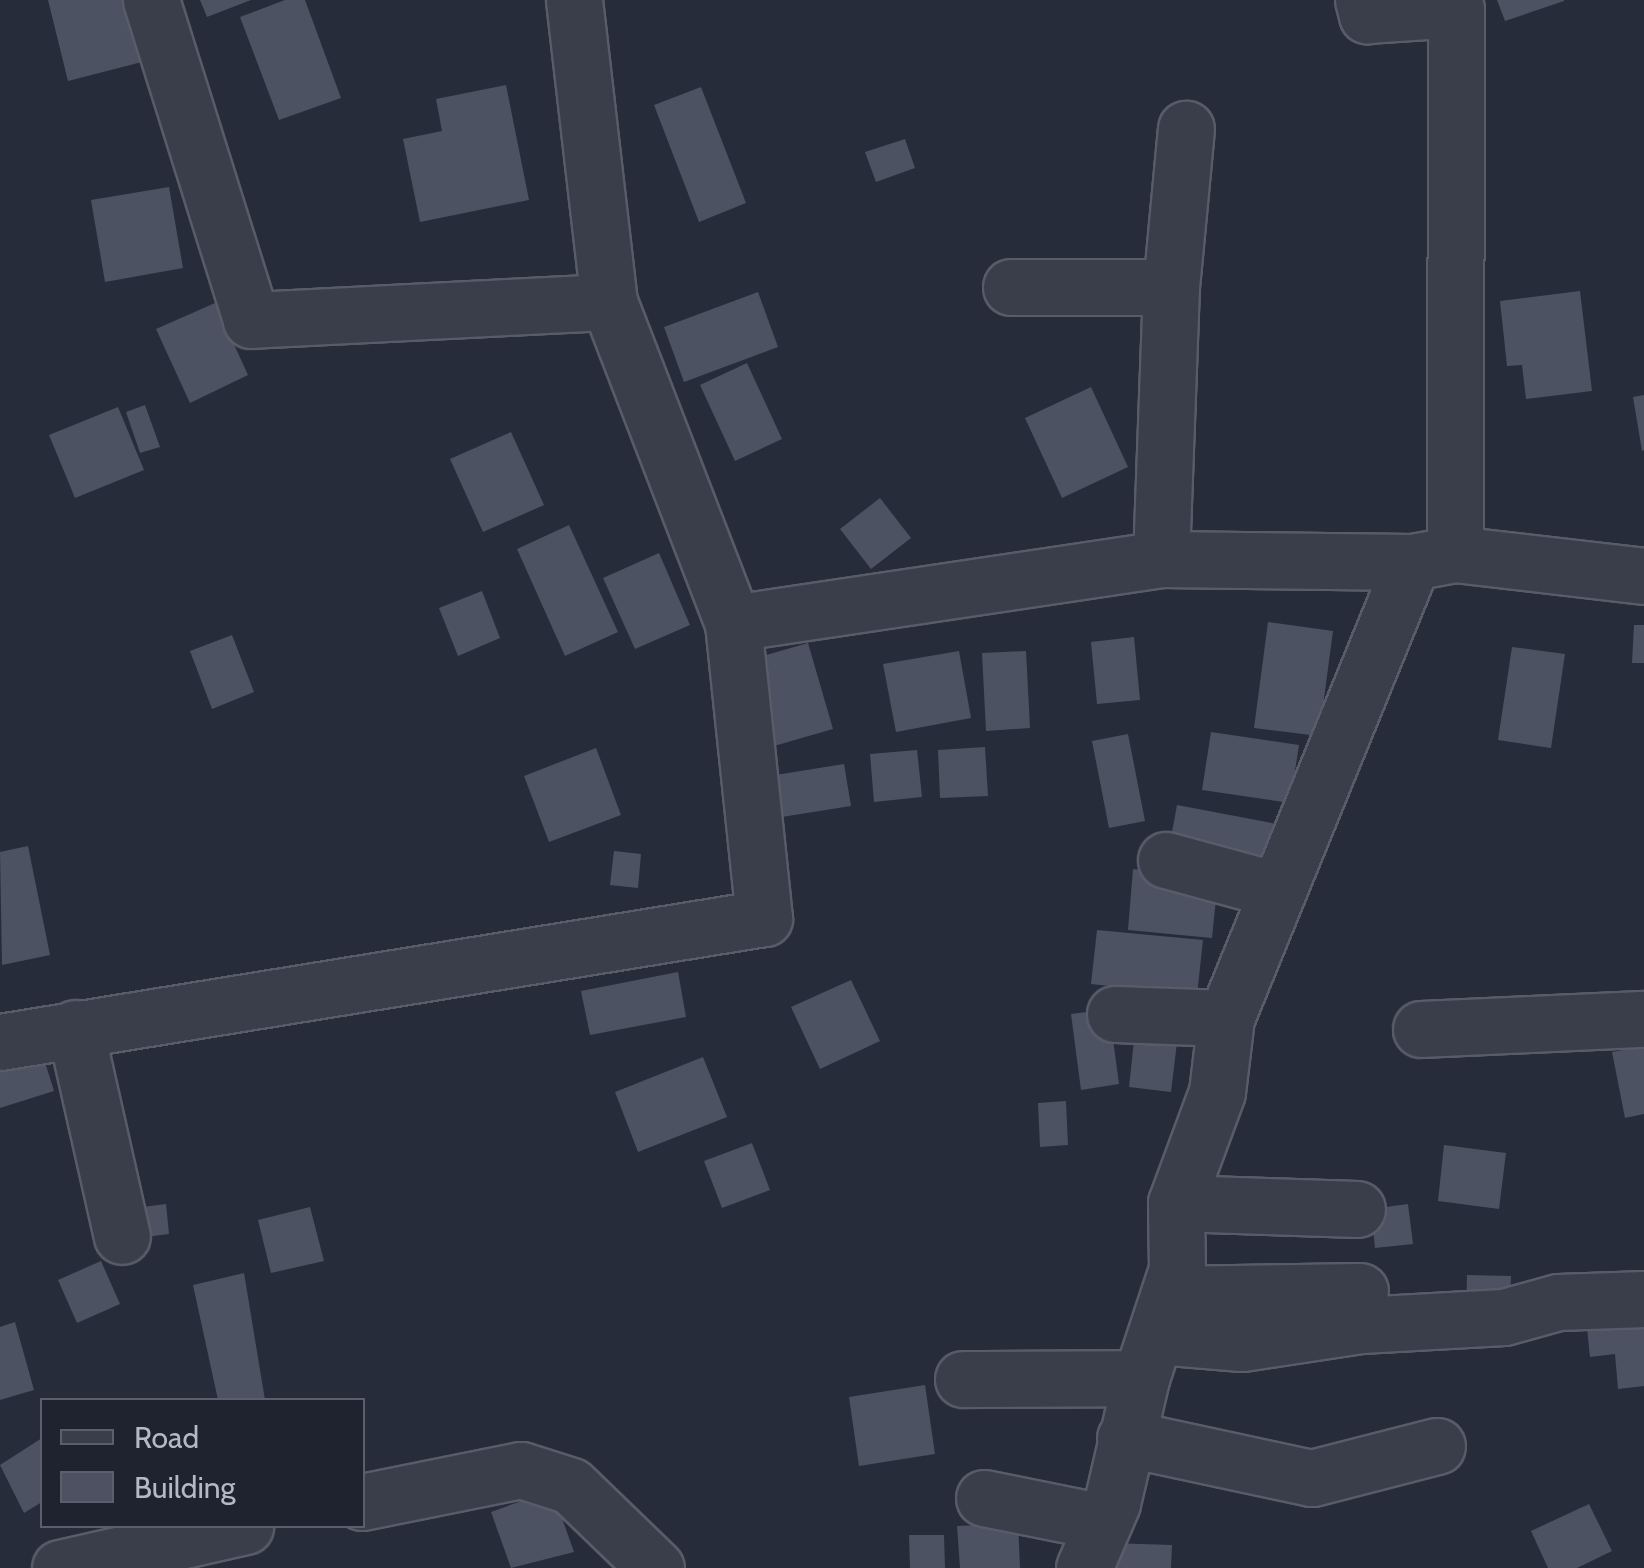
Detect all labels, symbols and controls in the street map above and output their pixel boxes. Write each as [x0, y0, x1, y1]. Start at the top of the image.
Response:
legend [40, 1398, 365, 1528]
text: Road [134, 1419, 199, 1456]
text: Building [134, 1469, 236, 1506]

